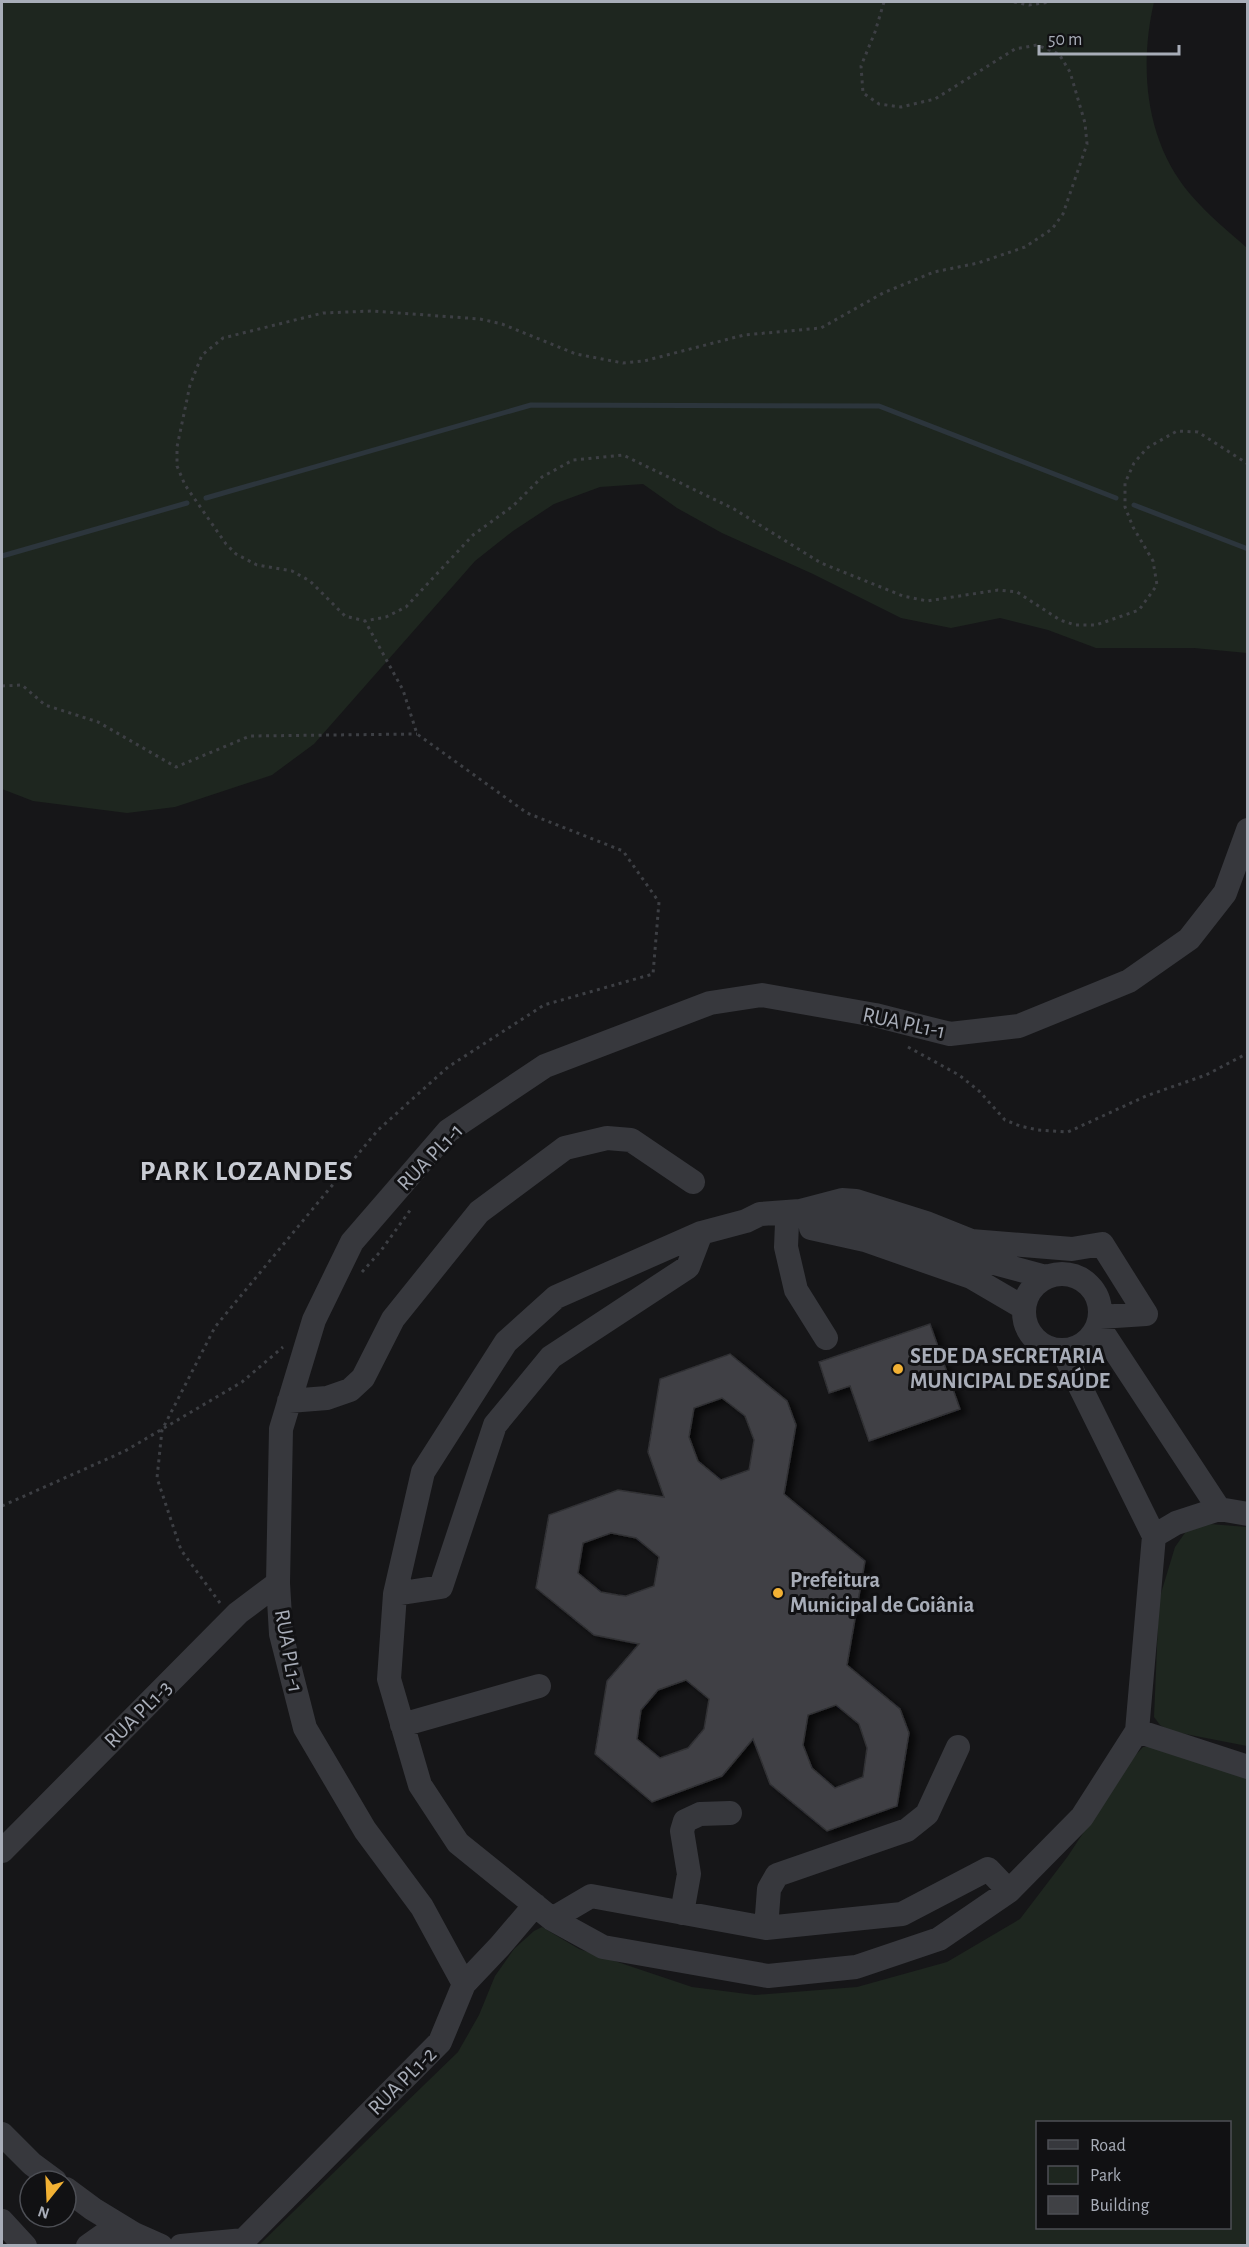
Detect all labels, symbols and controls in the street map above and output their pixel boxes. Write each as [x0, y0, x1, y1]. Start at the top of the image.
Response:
scale bar [1039, 18, 1178, 56]
text: 50 m [1048, 31, 1082, 49]
street label: RUA PL1-1 [861, 1004, 947, 1042]
street label: RUA PL1-1 [393, 1119, 467, 1195]
district label: PARK LOZANDES [140, 1158, 354, 1186]
place label: SEDE DA SECRETARIA MUNICIPAL DE SAÚDE [910, 1345, 1110, 1392]
marker: SEDE DA SECRETARIA MUNICIPAL DE SAÚDE [891, 1362, 905, 1376]
place label: Prefeitura Municipal de Goiânia [790, 1569, 975, 1616]
marker: Prefeitura Municipal de Goiânia [771, 1586, 785, 1600]
street label: RUA PL1-1 [271, 1608, 307, 1694]
street label: RUA PL1-3 [100, 1676, 176, 1752]
street label: RUA PL1-2 [364, 2043, 440, 2119]
legend [1036, 2121, 1231, 2229]
text: Road [1090, 2137, 1126, 2155]
text: Park [1090, 2167, 1122, 2185]
north arrow [18, 2169, 78, 2229]
text: Building [1090, 2197, 1150, 2215]
text: N [36, 2203, 51, 2222]

